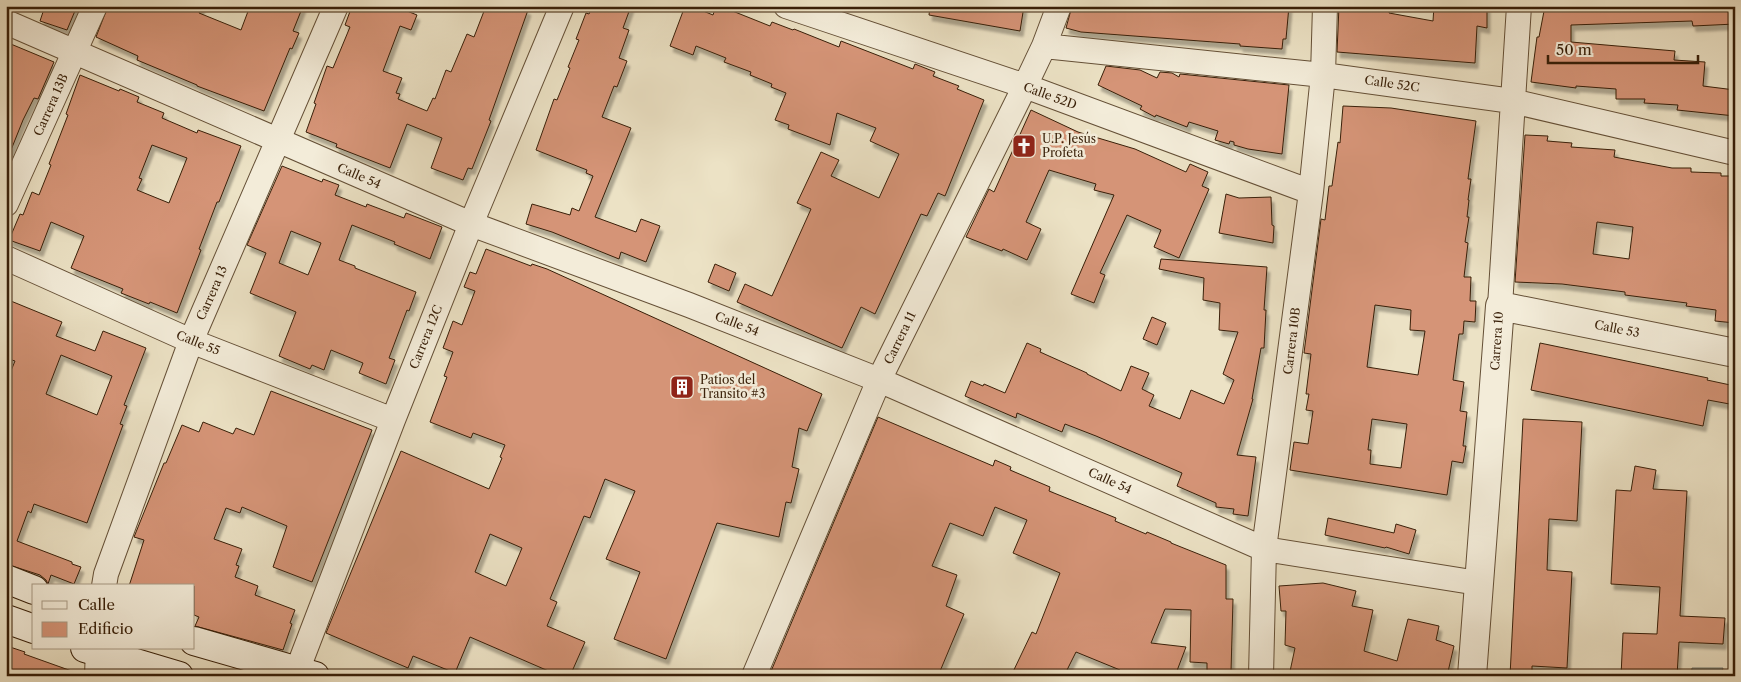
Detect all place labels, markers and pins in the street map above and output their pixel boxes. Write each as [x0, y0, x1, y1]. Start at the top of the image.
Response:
place label: U.P. Jesús Profeta [1042, 131, 1096, 160]
church icon: U.P. Jesús Profeta [1011, 133, 1037, 159]
place label: Patios del Transito #3 [700, 372, 765, 401]
building icon: Patios del Transito #3 [669, 374, 695, 400]

